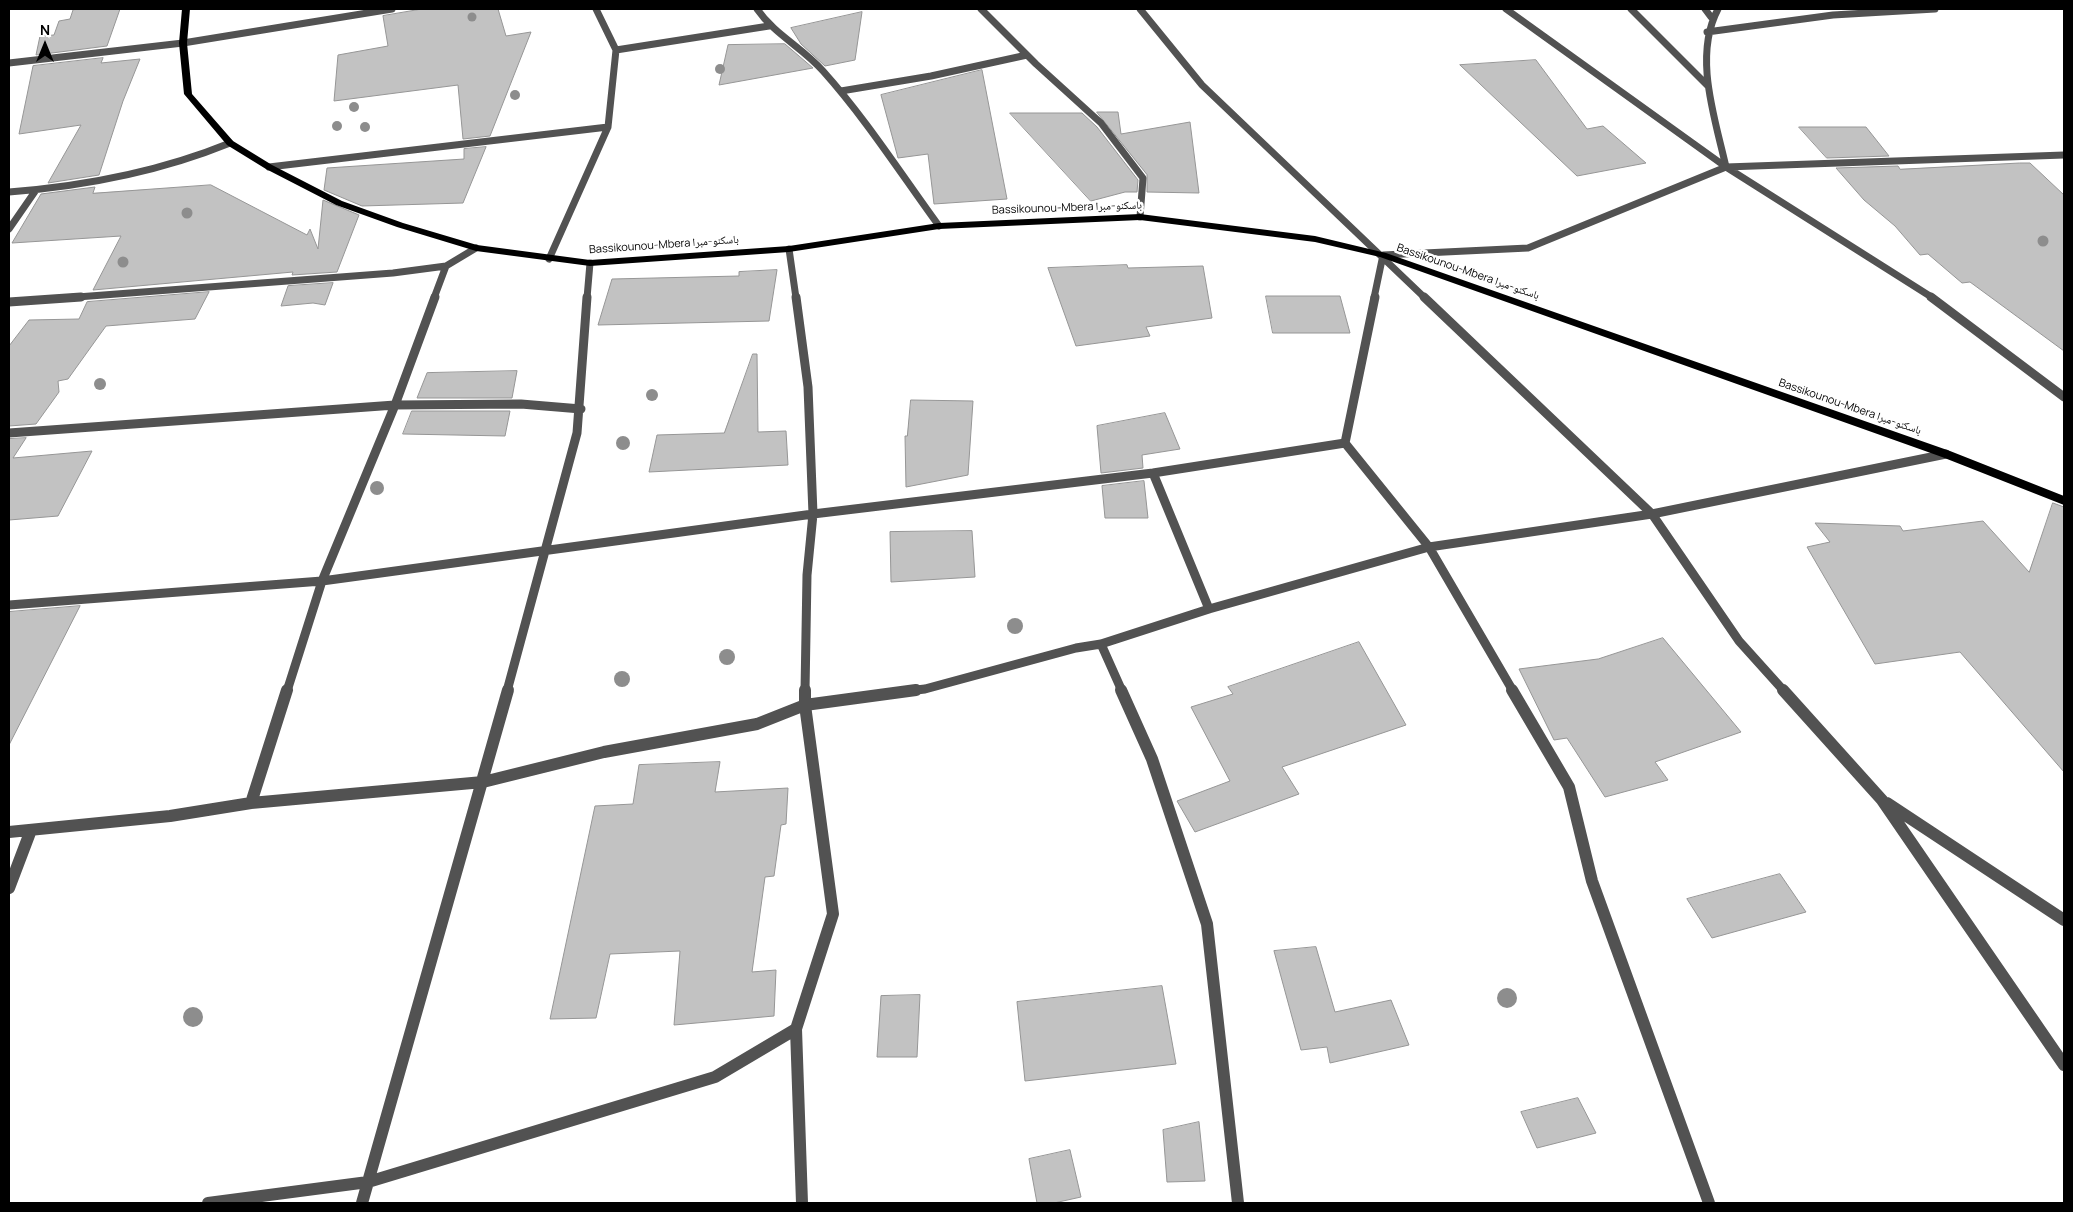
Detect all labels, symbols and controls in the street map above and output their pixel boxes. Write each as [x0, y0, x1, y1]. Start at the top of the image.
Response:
north arrow [20, 20, 70, 70]
text: N [40, 20, 50, 39]
street label: Bassikounou-Mbera باسكنو-مبرا [992, 199, 1142, 217]
street label: Bassikounou-Mbera باسكنو-مبرا [589, 233, 739, 257]
street label: Bassikounou-Mbera باسكنو-مبرا [1395, 241, 1541, 303]
street label: Bassikounou-Mbera باسكنو-مبرا [1777, 376, 1923, 438]

